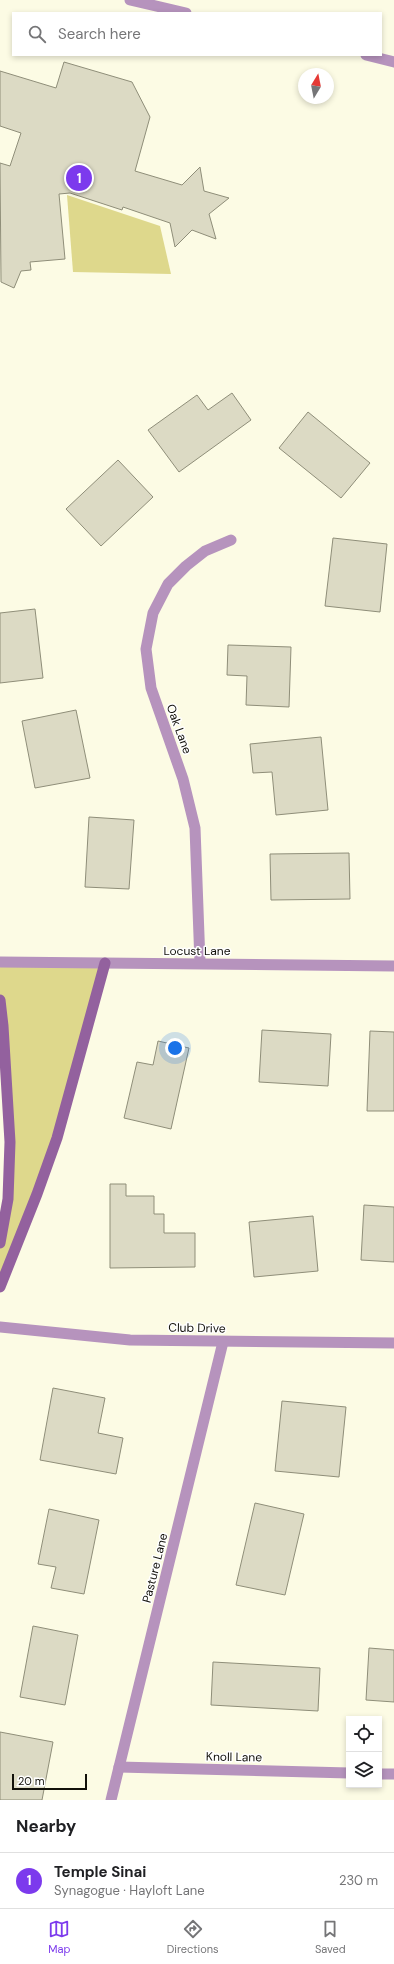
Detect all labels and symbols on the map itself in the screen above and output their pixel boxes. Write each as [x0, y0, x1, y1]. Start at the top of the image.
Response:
north arrow [298, 68, 334, 104]
pin: 1 [66, 163, 92, 193]
street label: Oak Lane [163, 702, 195, 756]
street label: Locust Lane [163, 943, 231, 959]
your location [165, 1038, 185, 1058]
street label: Club Drive [168, 1320, 226, 1337]
street label: Pasture Lane [139, 1531, 171, 1605]
street label: Knoll Lane [206, 1749, 262, 1765]
scale bar [12, 1772, 87, 1791]

